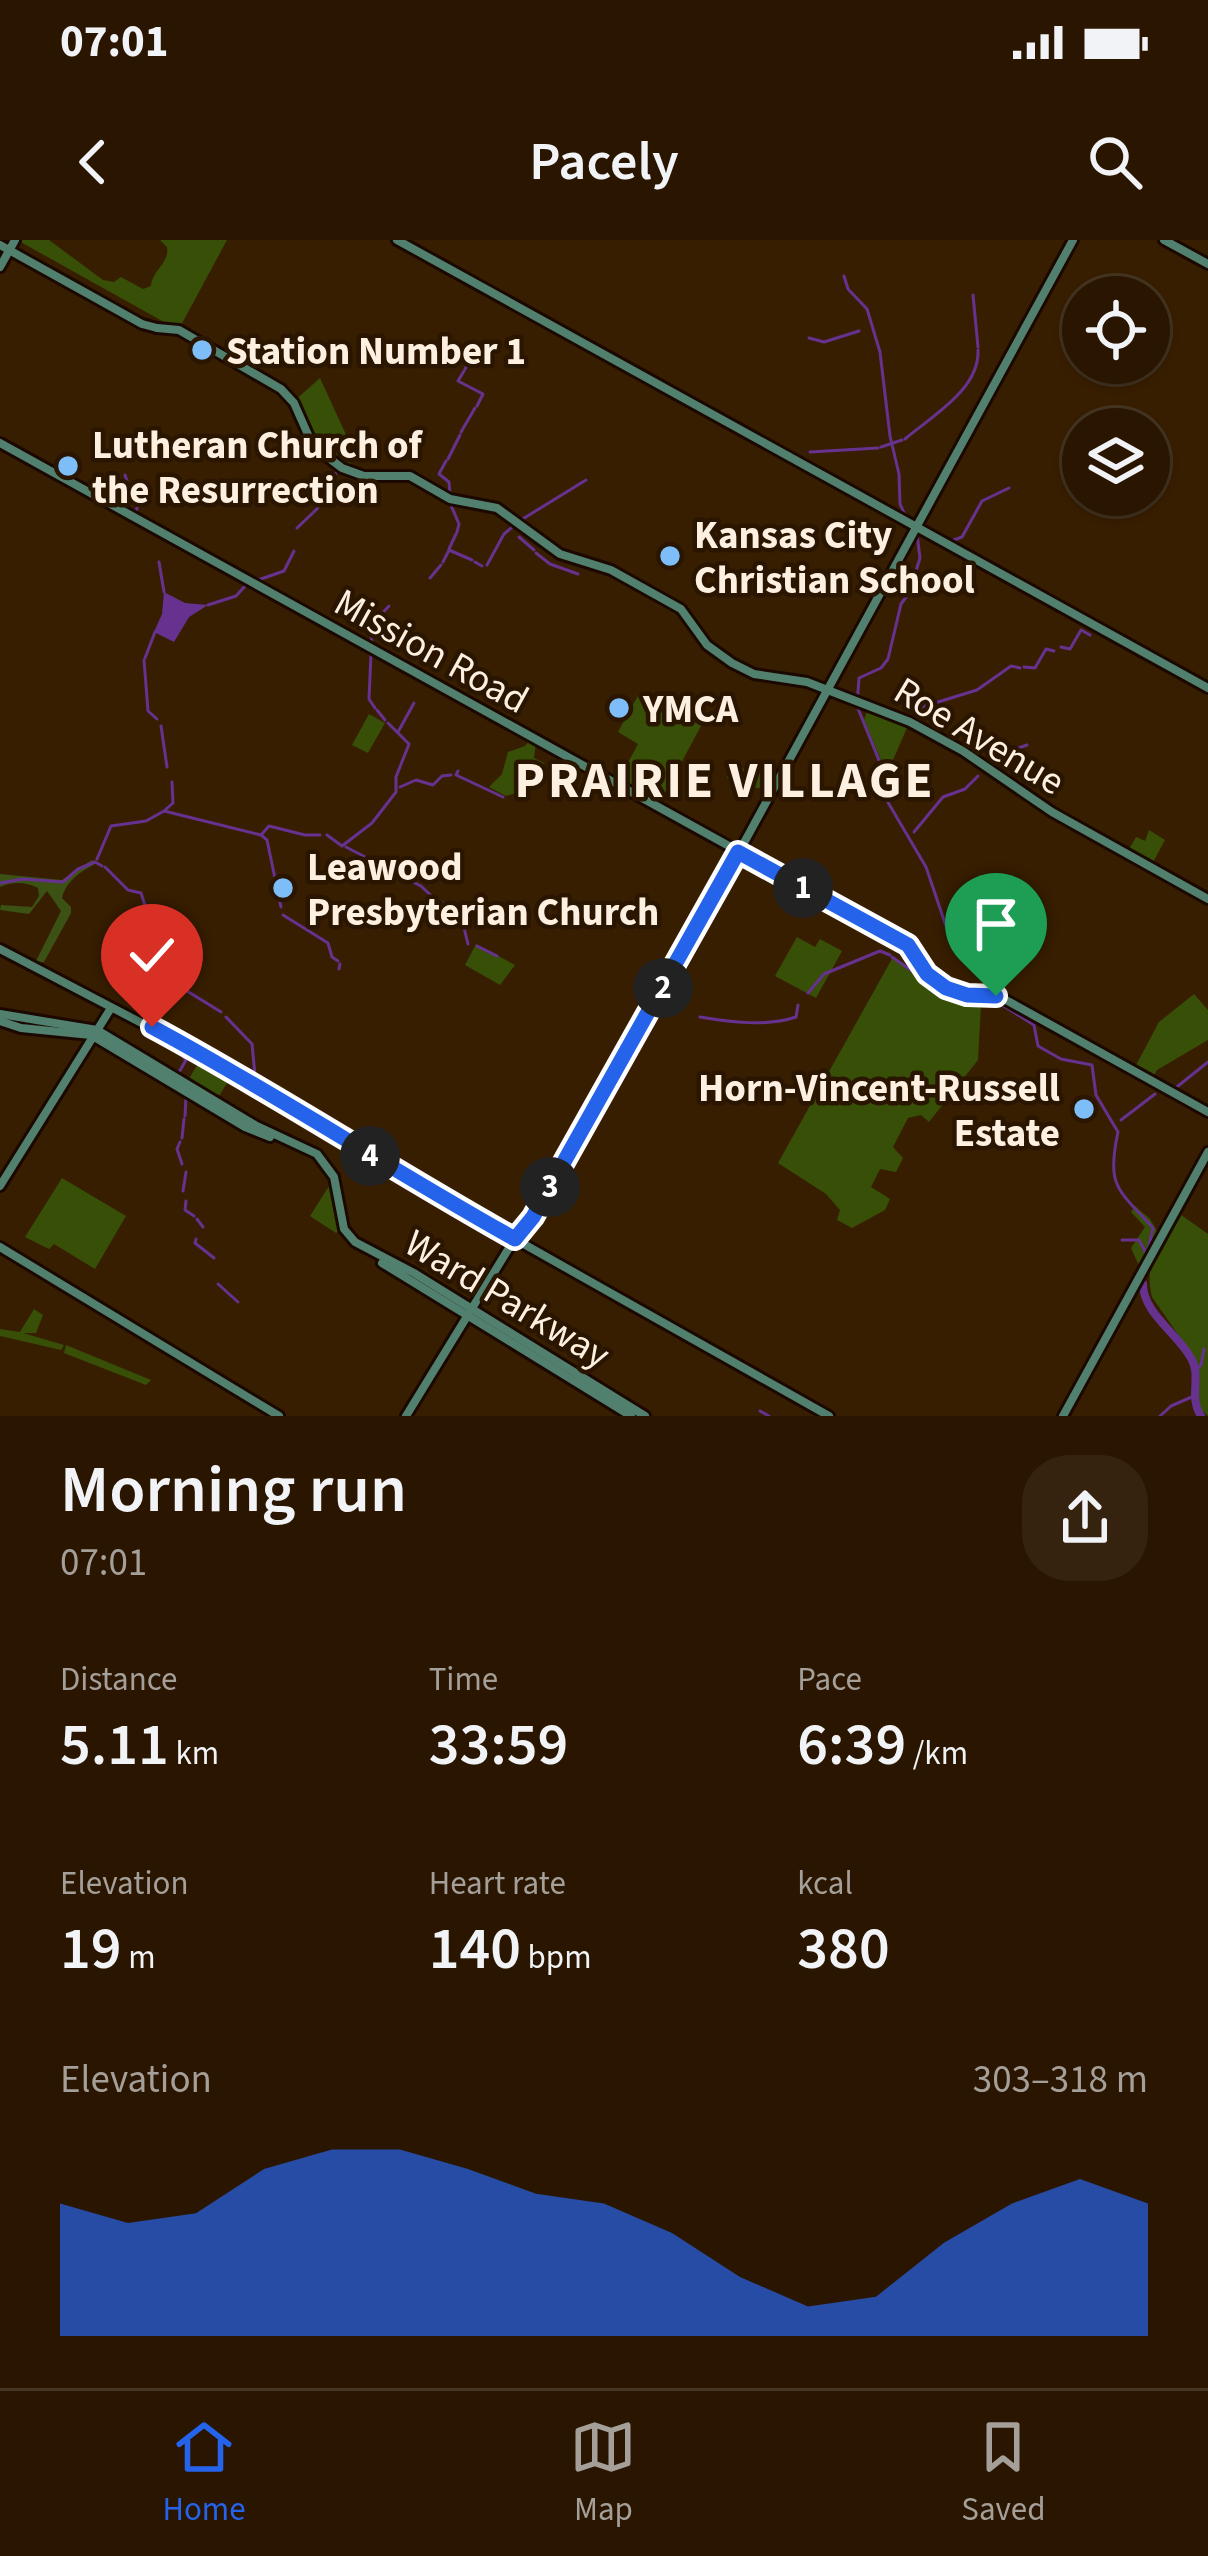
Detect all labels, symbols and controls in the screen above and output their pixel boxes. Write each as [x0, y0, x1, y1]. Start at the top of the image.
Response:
text: 07:01 [60, 10, 169, 74]
text: Pacely [529, 124, 679, 201]
icon: back [60, 129, 126, 195]
icon: search [1082, 129, 1148, 195]
map controls [1062, 276, 1170, 516]
button: locate [1062, 276, 1170, 384]
place label: Station Number 1 [226, 324, 526, 380]
marker: Station Number 1 [189, 337, 215, 363]
button: layers [1062, 408, 1170, 516]
place label: Lutheran Church of the Resurrection [92, 418, 423, 519]
marker: Lutheran Church of the Resurrection [55, 453, 81, 479]
place label: Kansas City Christian School [694, 508, 975, 609]
marker: Kansas City Christian School [657, 543, 683, 569]
street label: Mission Road [324, 575, 538, 728]
street label: Roe Avenue [883, 664, 1075, 810]
place label: YMCA [642, 682, 739, 738]
marker: YMCA [606, 695, 632, 721]
district label: PRAIRIE VILLAGE [515, 745, 936, 817]
place label: Leawood Presbyterian Church [307, 840, 659, 941]
pin: 1 [773, 858, 833, 918]
text: 1 [794, 864, 812, 911]
pin [945, 873, 1047, 996]
marker: Leawood Presbyterian Church [270, 875, 296, 901]
icon: arrive [963, 891, 1029, 957]
pin [101, 904, 203, 1027]
icon: check [119, 922, 185, 988]
pin: 2 [633, 958, 693, 1018]
text: 2 [654, 964, 672, 1011]
place label: Horn-Vincent-Russell Estate [698, 1061, 1060, 1162]
marker: Horn-Vincent-Russell Estate [1071, 1096, 1097, 1122]
pin: 4 [340, 1126, 400, 1186]
text: 4 [361, 1132, 379, 1179]
pin: 3 [520, 1157, 580, 1217]
text: 3 [541, 1163, 559, 1210]
street label: Ward Parkway [394, 1216, 620, 1383]
text: Morning run [60, 1443, 407, 1537]
button: share [1022, 1455, 1148, 1581]
text: 07:01 [60, 1535, 147, 1591]
text: Distance [60, 1656, 177, 1703]
text: Time [429, 1656, 498, 1703]
text: Pace [797, 1656, 862, 1703]
text: 5.11 [60, 1703, 169, 1788]
text: 33:59 [429, 1703, 568, 1788]
text: 6:39 [797, 1703, 906, 1788]
text: km [169, 1730, 219, 1777]
text: /km [906, 1730, 968, 1777]
text: Elevation [60, 1860, 189, 1907]
text: Heart rate [429, 1860, 566, 1907]
text: kcal [797, 1860, 853, 1907]
text: 19 [60, 1907, 122, 1992]
text: 140 [429, 1907, 521, 1992]
text: 380 [797, 1907, 890, 1992]
text: m [122, 1934, 156, 1981]
text: bpm [521, 1934, 592, 1981]
text: Elevation [60, 2052, 212, 2108]
text: 303–318 m [973, 2052, 1148, 2108]
tab: Home [162, 2414, 246, 2533]
tab: Map [570, 2414, 636, 2533]
tab: Saved [961, 2414, 1046, 2533]

